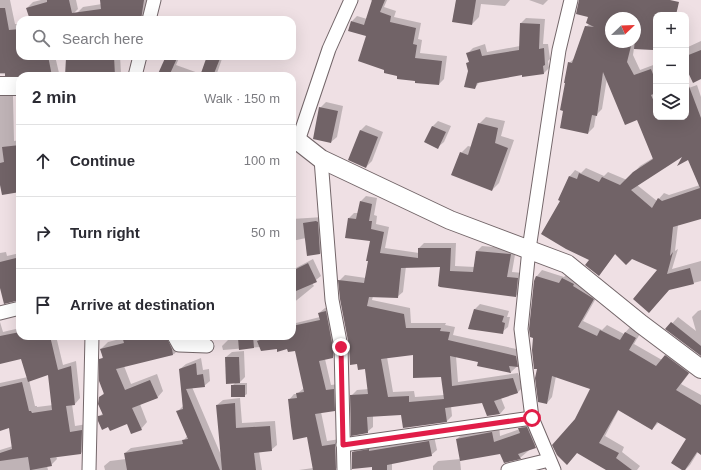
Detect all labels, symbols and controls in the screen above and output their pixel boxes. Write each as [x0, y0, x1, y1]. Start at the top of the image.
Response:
north arrow [605, 12, 641, 48]
map controls [653, 12, 689, 120]
button: + [653, 12, 689, 48]
search box [16, 16, 296, 60]
icon: search [30, 27, 52, 49]
text: Search here [62, 30, 144, 47]
button: − [653, 48, 689, 84]
button: layers [653, 84, 689, 120]
text: 2 min [32, 88, 76, 107]
text: Walk · 150 m [204, 91, 280, 106]
icon: ahead [32, 150, 54, 172]
text: Continue [70, 152, 135, 169]
text: 100 m [244, 153, 280, 168]
icon: right [32, 222, 54, 244]
text: Turn right [70, 224, 140, 241]
text: 50 m [251, 225, 280, 240]
icon: arrive [32, 294, 54, 316]
text: Arrive at destination [70, 296, 215, 313]
route end [332, 338, 350, 356]
route start [523, 409, 541, 427]

